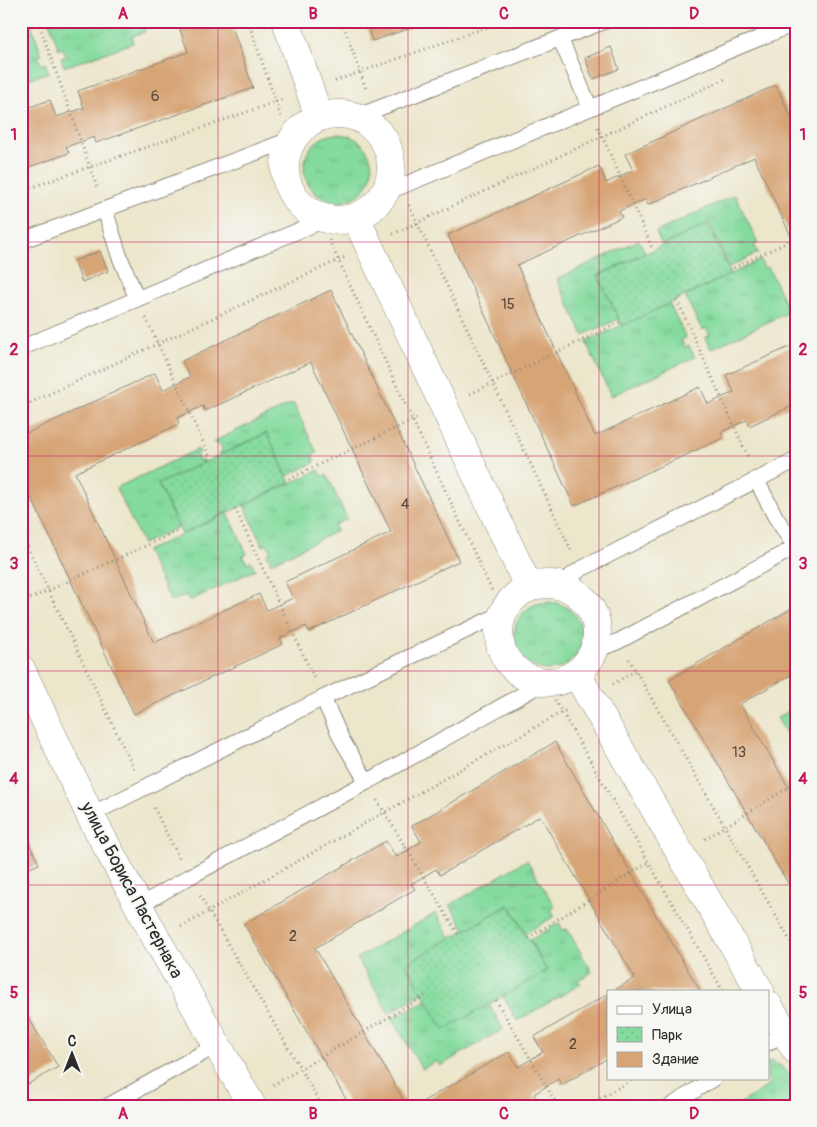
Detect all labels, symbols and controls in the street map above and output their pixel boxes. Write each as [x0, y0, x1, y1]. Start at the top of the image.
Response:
text: A [118, 4, 129, 24]
text: B [308, 4, 318, 24]
text: C [499, 4, 509, 24]
text: D [689, 4, 699, 24]
house number: 6 [151, 87, 159, 106]
text: 1 [11, 125, 17, 145]
text: 1 [800, 125, 806, 145]
house number: 15 [501, 295, 515, 314]
text: 2 [10, 340, 19, 360]
text: 2 [799, 340, 808, 360]
house number: 4 [401, 495, 410, 514]
text: 3 [10, 554, 19, 574]
text: 3 [799, 554, 808, 574]
house number: 13 [732, 743, 746, 762]
text: 4 [9, 769, 19, 789]
text: 4 [798, 769, 808, 789]
street label: улица Бориса Пастернака [75, 797, 188, 982]
house number: 2 [289, 927, 297, 946]
text: 5 [10, 983, 19, 1003]
text: 5 [799, 983, 808, 1003]
legend [607, 990, 770, 1080]
text: Улица [652, 1000, 692, 1019]
text: Парк [652, 1026, 683, 1045]
north arrow [48, 1030, 98, 1080]
text: С [68, 1033, 77, 1050]
house number: 2 [569, 1035, 577, 1054]
text: Здание [652, 1050, 699, 1069]
text: A [118, 1104, 129, 1124]
text: B [308, 1104, 318, 1124]
text: C [499, 1104, 509, 1124]
text: D [689, 1104, 699, 1124]

